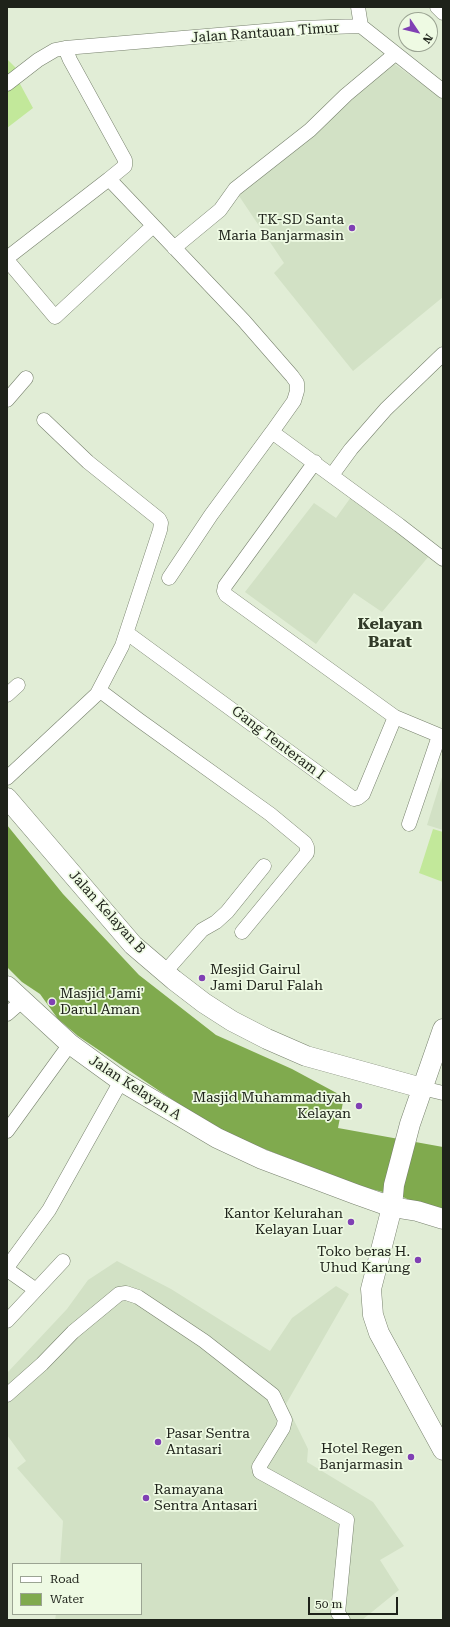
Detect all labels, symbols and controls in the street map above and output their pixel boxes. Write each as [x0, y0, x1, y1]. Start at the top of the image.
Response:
north arrow [398, 12, 438, 52]
street label: Jalan Rantauan Timur [190, 19, 340, 47]
text: N [420, 31, 435, 46]
place label: TK-SD Santa Maria Banjarmasin [218, 212, 344, 244]
marker: TK-SD Santa Maria Banjarmasin [347, 223, 357, 233]
district label: Kelayan Barat [357, 614, 423, 652]
street label: Gang Tenteram I [228, 703, 328, 783]
street label: Jalan Kelayan B [65, 867, 149, 957]
place label: Mesjid Gairul Jami Darul Falah [210, 962, 323, 994]
marker: Mesjid Gairul Jami Darul Falah [197, 973, 207, 983]
place label: Masjid Jami' Darul Aman [60, 986, 144, 1018]
marker: Masjid Jami' Darul Aman [47, 997, 57, 1007]
street label: Jalan Kelayan A [86, 1052, 184, 1124]
place label: Masjid Muhammadiyah Kelayan [193, 1090, 351, 1122]
marker: Masjid Muhammadiyah Kelayan [354, 1101, 364, 1111]
place label: Kantor Kelurahan Kelayan Luar [224, 1206, 343, 1238]
marker: Kantor Kelurahan Kelayan Luar [346, 1217, 356, 1227]
place label: Toko beras H. Uhud Karung [317, 1244, 410, 1276]
marker: Toko beras H. Uhud Karung [413, 1255, 423, 1265]
place label: Pasar Sentra Antasari [166, 1426, 250, 1458]
marker: Pasar Sentra Antasari [153, 1437, 163, 1447]
place label: Hotel Regen Banjarmasin [319, 1441, 403, 1474]
marker: Hotel Regen Banjarmasin [406, 1452, 416, 1462]
place label: Ramayana Sentra Antasari [154, 1482, 258, 1514]
marker: Ramayana Sentra Antasari [141, 1493, 151, 1503]
legend [12, 1563, 142, 1615]
text: Road [50, 1572, 79, 1586]
scale bar [310, 1589, 400, 1615]
text: Water [50, 1592, 84, 1606]
text: 50 m [315, 1597, 342, 1611]

